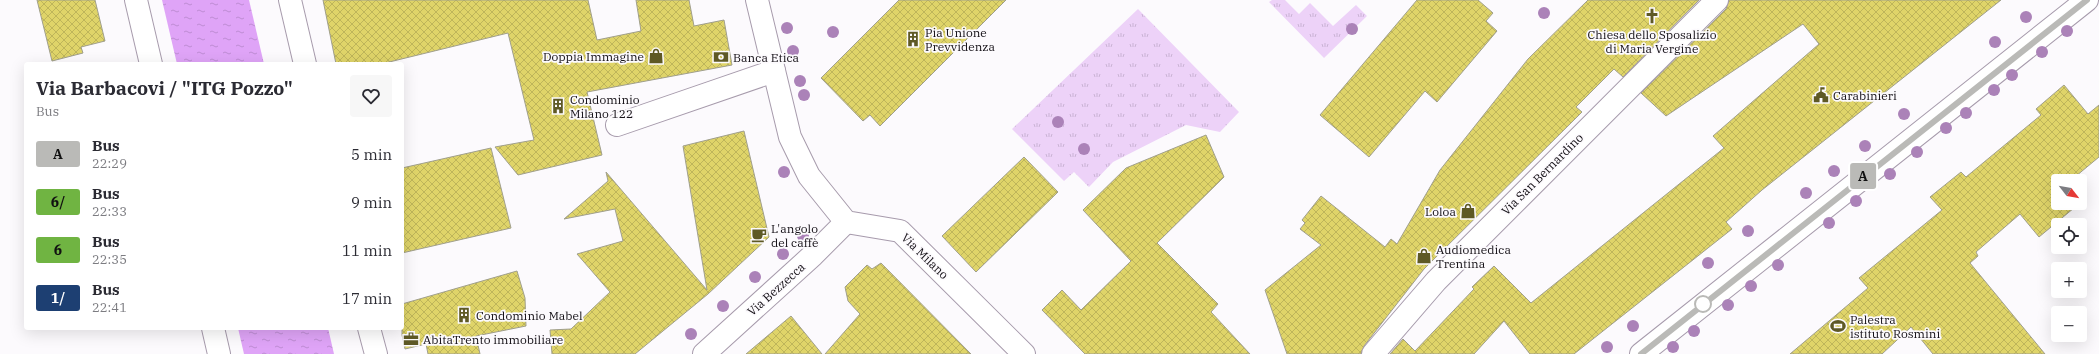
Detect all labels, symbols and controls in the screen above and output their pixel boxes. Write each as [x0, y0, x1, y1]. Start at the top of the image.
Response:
church icon: Chiesa dello Sposalizio di Maria Vergine [1643, 7, 1661, 25]
place label: Pia Unione Prevvidenza [925, 25, 995, 54]
place label: Chiesa dello Sposalizio di Maria Vergine [1588, 27, 1717, 56]
building icon: Pia Unione Prevvidenza [904, 30, 922, 48]
shop icon: Doppia Immagine [647, 47, 665, 65]
bank icon: Banca Etica [712, 48, 730, 66]
place label: Doppia Immagine [543, 49, 644, 64]
place label: Banca Etica [733, 50, 800, 65]
button: heart [350, 75, 392, 117]
text: Via Barbacovi / "ITG Pozzo" [36, 76, 293, 100]
public building icon: Carabinieri [1812, 86, 1830, 104]
place label: Carabinieri [1833, 88, 1897, 103]
place label: Condominio Milano 122 [570, 92, 640, 121]
building icon: Condominio Milano 122 [549, 97, 567, 115]
text: Bus [36, 103, 59, 120]
street label: Via San Bernardino [1498, 130, 1586, 218]
text: Bus [92, 136, 120, 155]
text: A [53, 145, 63, 163]
text: 5 min [351, 145, 392, 164]
text: 22:29 [92, 155, 127, 172]
line badge: A [1850, 163, 1876, 189]
text: A [1858, 167, 1868, 185]
north arrow [2051, 174, 2087, 210]
map controls [2051, 174, 2087, 342]
text: Bus [92, 184, 120, 203]
text: 6/ [51, 193, 65, 211]
text: 9 min [351, 193, 392, 212]
shop icon: Loloa [1459, 202, 1477, 220]
text: 22:33 [92, 203, 127, 220]
place label: Loloa [1425, 204, 1456, 219]
button: locate [2051, 218, 2087, 254]
place label: L'angolo del caffè [771, 221, 818, 250]
cafe icon: L'angolo del caffè [750, 226, 768, 244]
street label: Via Milano [898, 230, 952, 282]
text: Bus [92, 232, 120, 251]
text: 6 [54, 241, 62, 259]
text: 11 min [342, 241, 392, 260]
place label: Audiomedica Trentina [1436, 242, 1511, 271]
shop icon: Audiomedica Trentina [1415, 247, 1433, 265]
text: 22:35 [92, 251, 127, 268]
street label: Via Bezzecca [744, 259, 808, 319]
button: + [2051, 262, 2087, 298]
text: Bus [92, 280, 120, 299]
text: 1/ [51, 289, 65, 307]
text: 17 min [342, 289, 392, 308]
unlabelled marker [1694, 295, 1712, 313]
text: 22:41 [92, 299, 127, 316]
building icon: Condominio Mabel [455, 306, 473, 324]
button: − [2051, 306, 2087, 342]
place label: Condominio Mabel [476, 308, 583, 323]
place label: Palestra istituto Rosmini [1850, 312, 1940, 341]
sports icon: Palestra istituto Rosmini [1829, 317, 1847, 335]
office icon: AbitaTrento immobiliare [402, 330, 420, 348]
place label: AbitaTrento immobiliare [423, 332, 563, 347]

